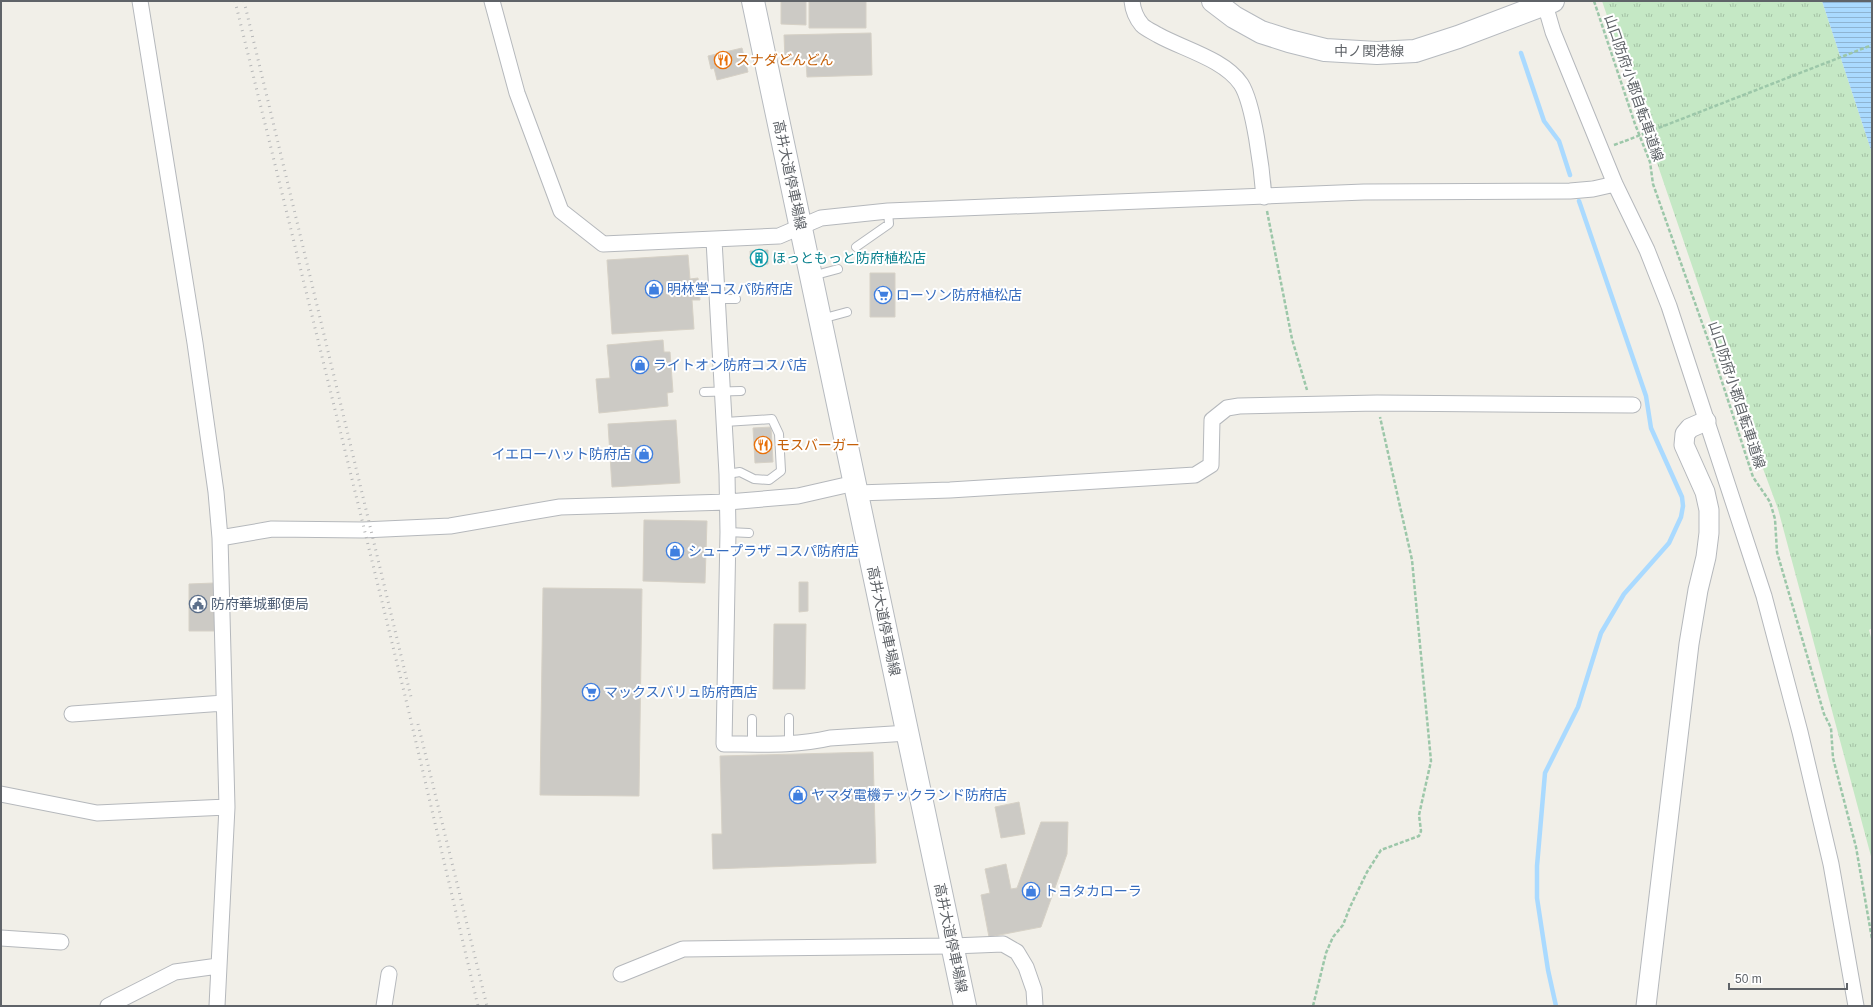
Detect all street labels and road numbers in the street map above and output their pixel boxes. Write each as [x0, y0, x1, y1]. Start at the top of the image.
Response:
street label: 山口防府小郡自転車道線 [1601, 13, 1667, 163]
street label: 中ノ関港線 [1334, 43, 1404, 59]
street label: 高井大道停車場線 [771, 119, 809, 231]
street label: 山口防府小郡自転車道線 [1706, 319, 1768, 471]
street label: 高井大道停車場線 [865, 565, 903, 677]
street label: 高井大道停車場線 [932, 882, 970, 994]

